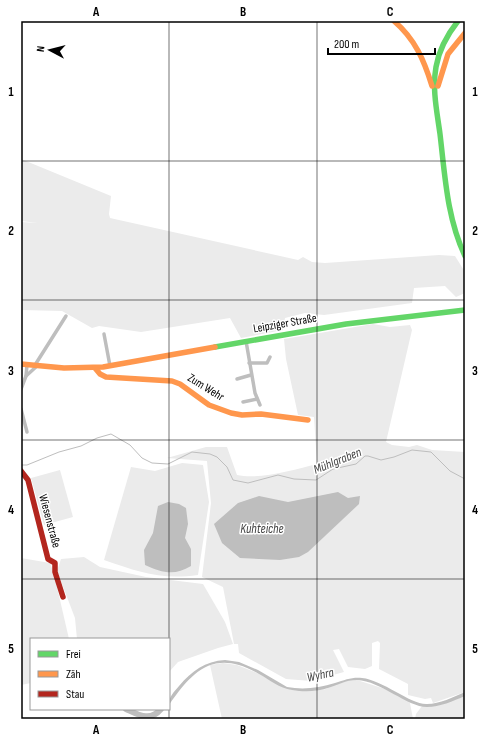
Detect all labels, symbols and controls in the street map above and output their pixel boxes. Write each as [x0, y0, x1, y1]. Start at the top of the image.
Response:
text: A [92, 4, 100, 20]
text: B [240, 4, 246, 20]
text: C [387, 4, 394, 20]
north arrow [30, 30, 70, 70]
scale bar [328, 30, 435, 56]
text: 200 m [334, 37, 360, 52]
text: N [34, 45, 47, 53]
text: 1 [8, 84, 14, 100]
text: 1 [472, 84, 478, 100]
text: 2 [8, 223, 14, 239]
text: 2 [472, 223, 478, 239]
street label: Leipziger Straße [252, 311, 318, 336]
text: 3 [8, 363, 14, 379]
text: 3 [472, 363, 478, 379]
street label: Zum Wehr [185, 370, 227, 405]
water label: Mühlgraben [311, 444, 364, 478]
street label: Wiesenstraße [35, 493, 64, 550]
text: 4 [8, 502, 14, 518]
text: 4 [472, 502, 478, 518]
water label: Kuhteiche [240, 521, 284, 537]
legend [30, 638, 170, 710]
text: 5 [8, 641, 14, 657]
text: 5 [472, 641, 478, 657]
text: Frei [66, 647, 81, 662]
water label: Wyhra [305, 664, 336, 686]
text: Zäh [66, 667, 81, 682]
text: Stau [66, 687, 84, 702]
text: A [92, 722, 100, 738]
text: B [240, 722, 246, 738]
text: C [387, 722, 394, 738]

